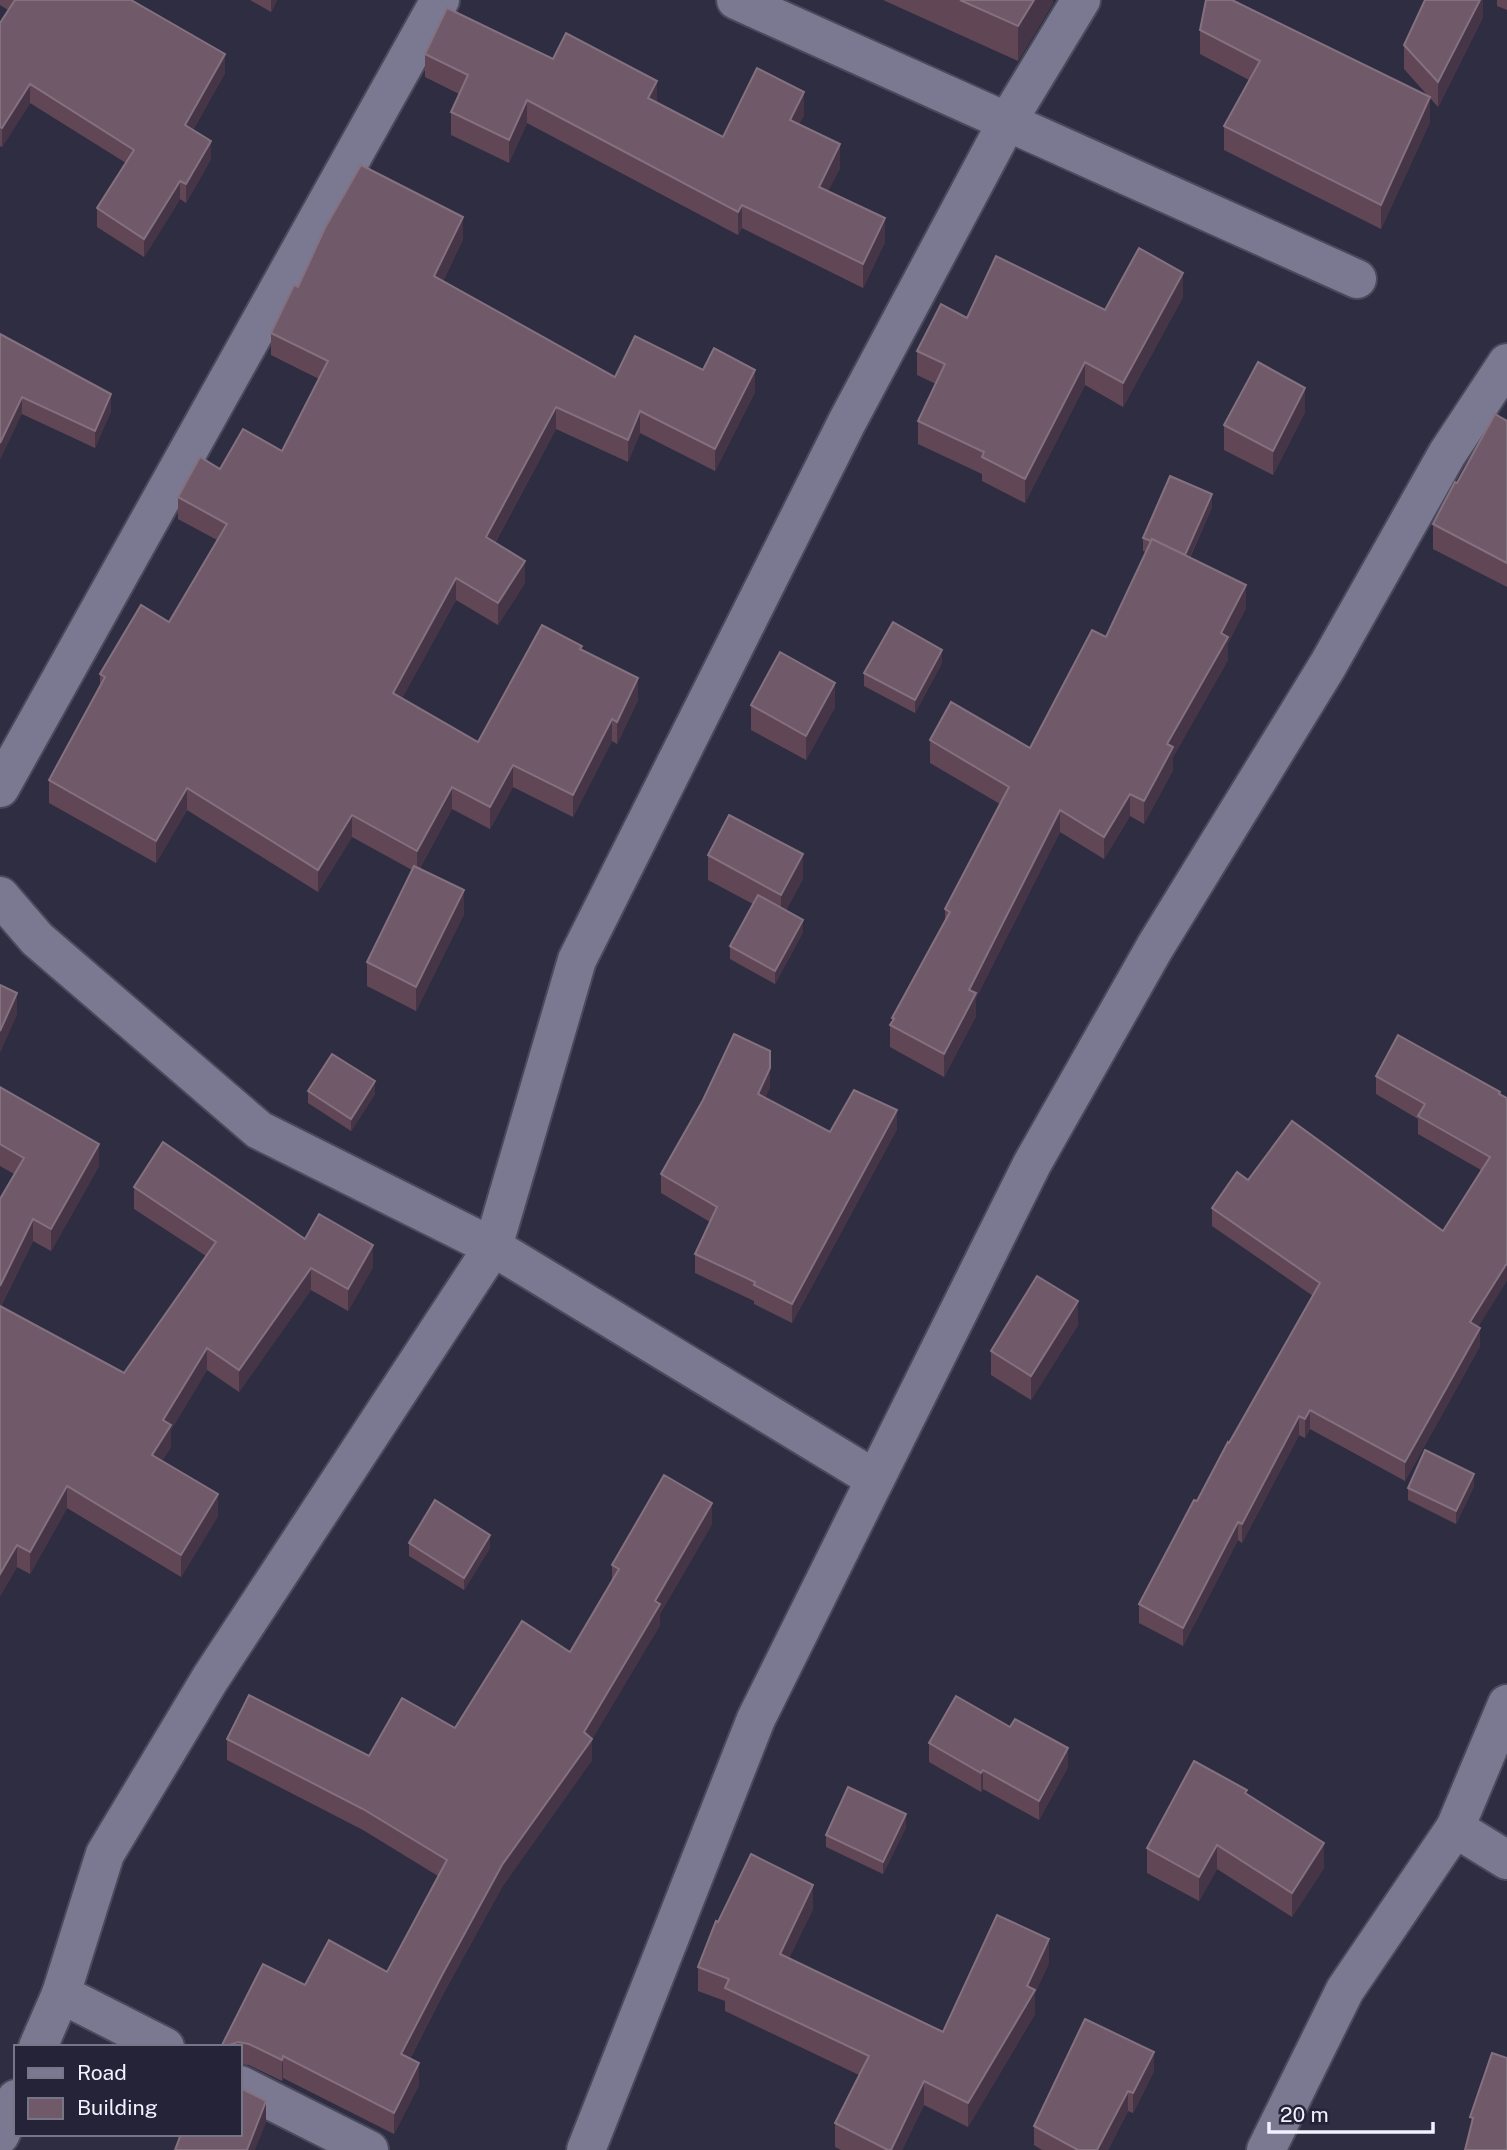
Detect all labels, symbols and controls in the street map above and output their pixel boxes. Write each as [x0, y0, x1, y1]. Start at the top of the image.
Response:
legend [14, 2045, 242, 2136]
text: Road [77, 2060, 127, 2085]
scale bar [1269, 2090, 1434, 2134]
text: Building [77, 2095, 158, 2120]
text: 20 m [1280, 2102, 1329, 2127]

